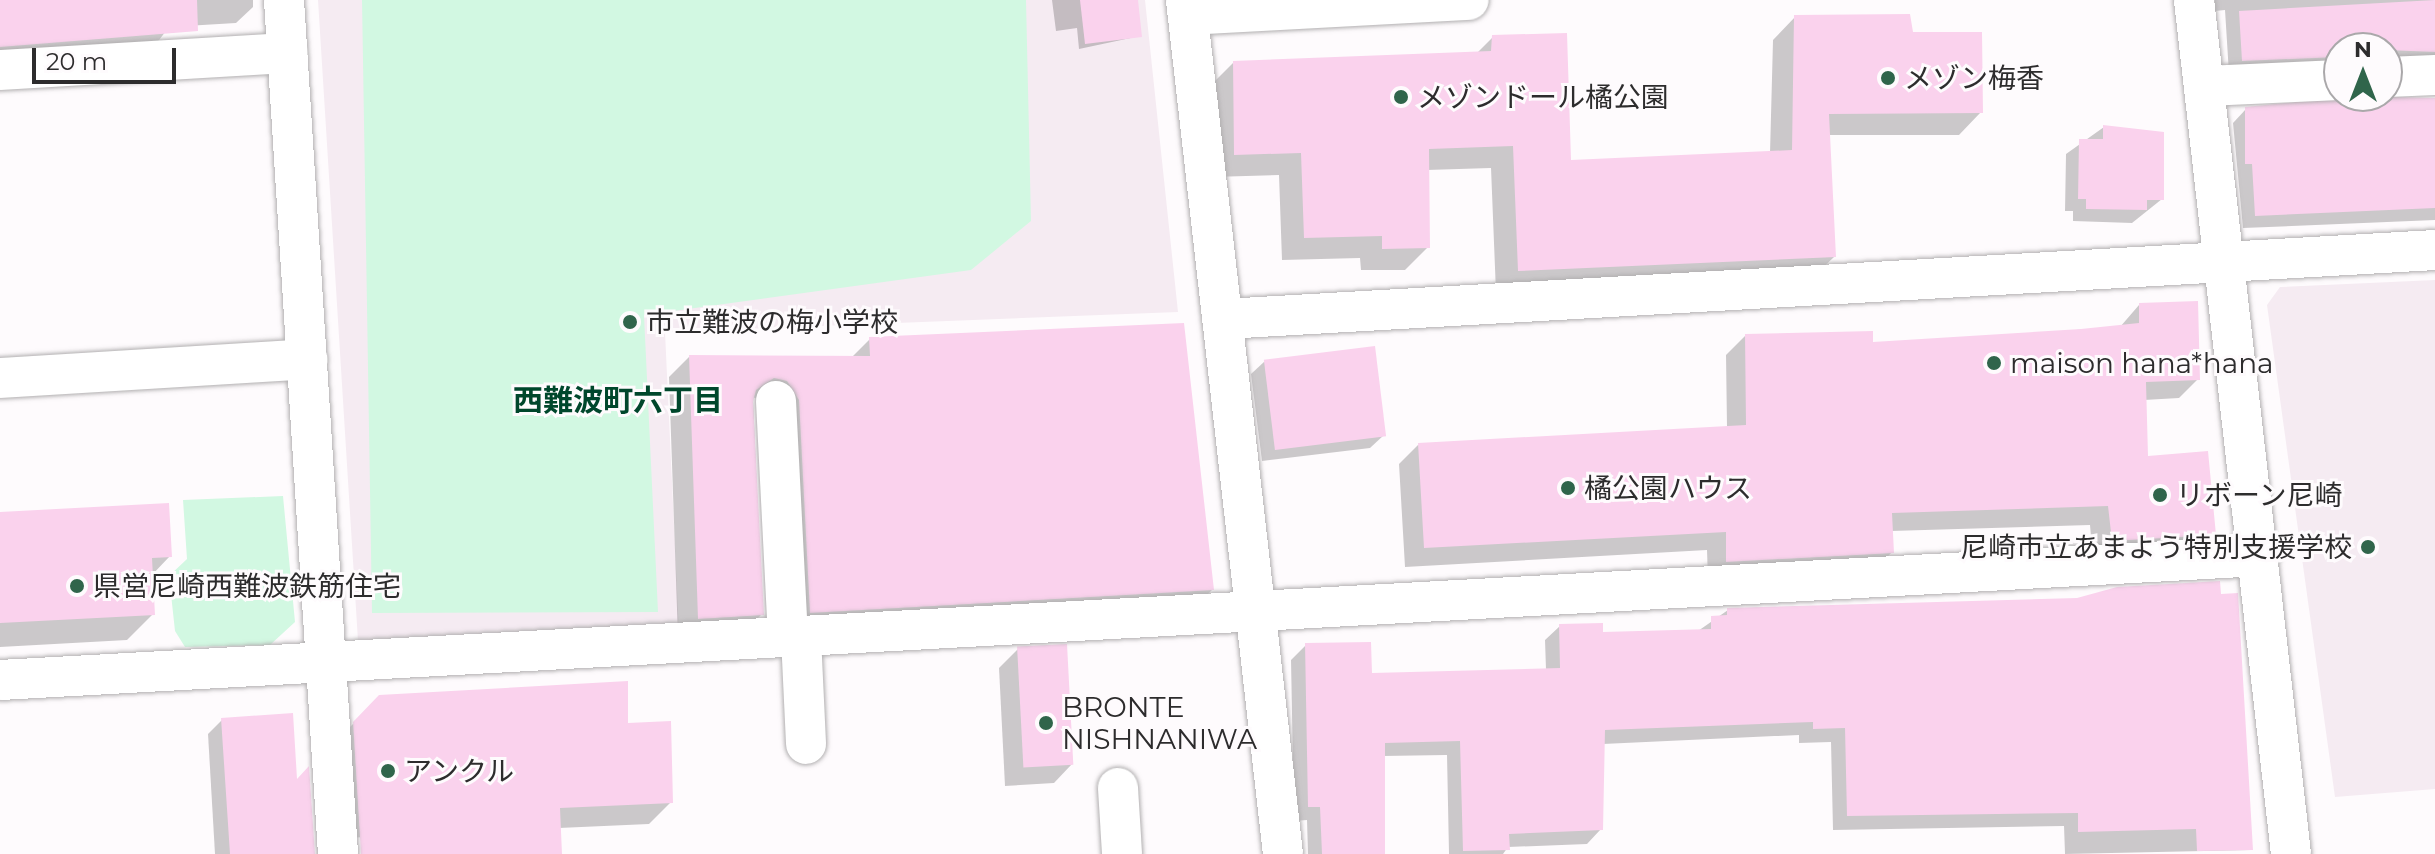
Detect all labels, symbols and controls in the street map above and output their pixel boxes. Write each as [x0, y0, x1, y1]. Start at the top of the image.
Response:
scale bar [36, 32, 180, 82]
north arrow [2323, 32, 2403, 112]
text: N [2354, 36, 2372, 63]
text: 20 m [46, 47, 107, 76]
place label: メゾン梅香 [1904, 61, 2044, 95]
marker: メゾン梅香 [1879, 69, 1897, 87]
place label: メゾンドール橘公園 [1417, 80, 1669, 114]
marker: メゾンドール橘公園 [1392, 88, 1410, 106]
place label: 市立難波の梅小学校 [646, 305, 898, 339]
marker: 市立難波の梅小学校 [621, 313, 639, 331]
place label: maison hana*hana [2010, 346, 2274, 380]
marker: maison hana*hana [1985, 354, 2003, 372]
district label: 西難波町六丁目 [513, 383, 723, 419]
place label: 橘公園ハウス [1584, 471, 1752, 505]
place label: リボーン尼崎 [2176, 478, 2344, 512]
marker: 橘公園ハウス [1559, 479, 1577, 497]
marker: リボーン尼崎 [2151, 486, 2169, 504]
place label: 尼崎市立あまよう特別支援学校 [1960, 530, 2352, 564]
marker: 尼崎市立あまよう特別支援学校 [2359, 538, 2377, 556]
place label: 県営尼崎西難波鉄筋住宅 [93, 569, 401, 603]
marker: 県営尼崎西難波鉄筋住宅 [68, 577, 86, 595]
place label: BRONTE NISHNANIWA [1062, 690, 1257, 756]
marker: BRONTE NISHNANIWA [1037, 714, 1055, 732]
place label: アンクル [404, 754, 516, 788]
marker: アンクル [379, 762, 397, 780]

